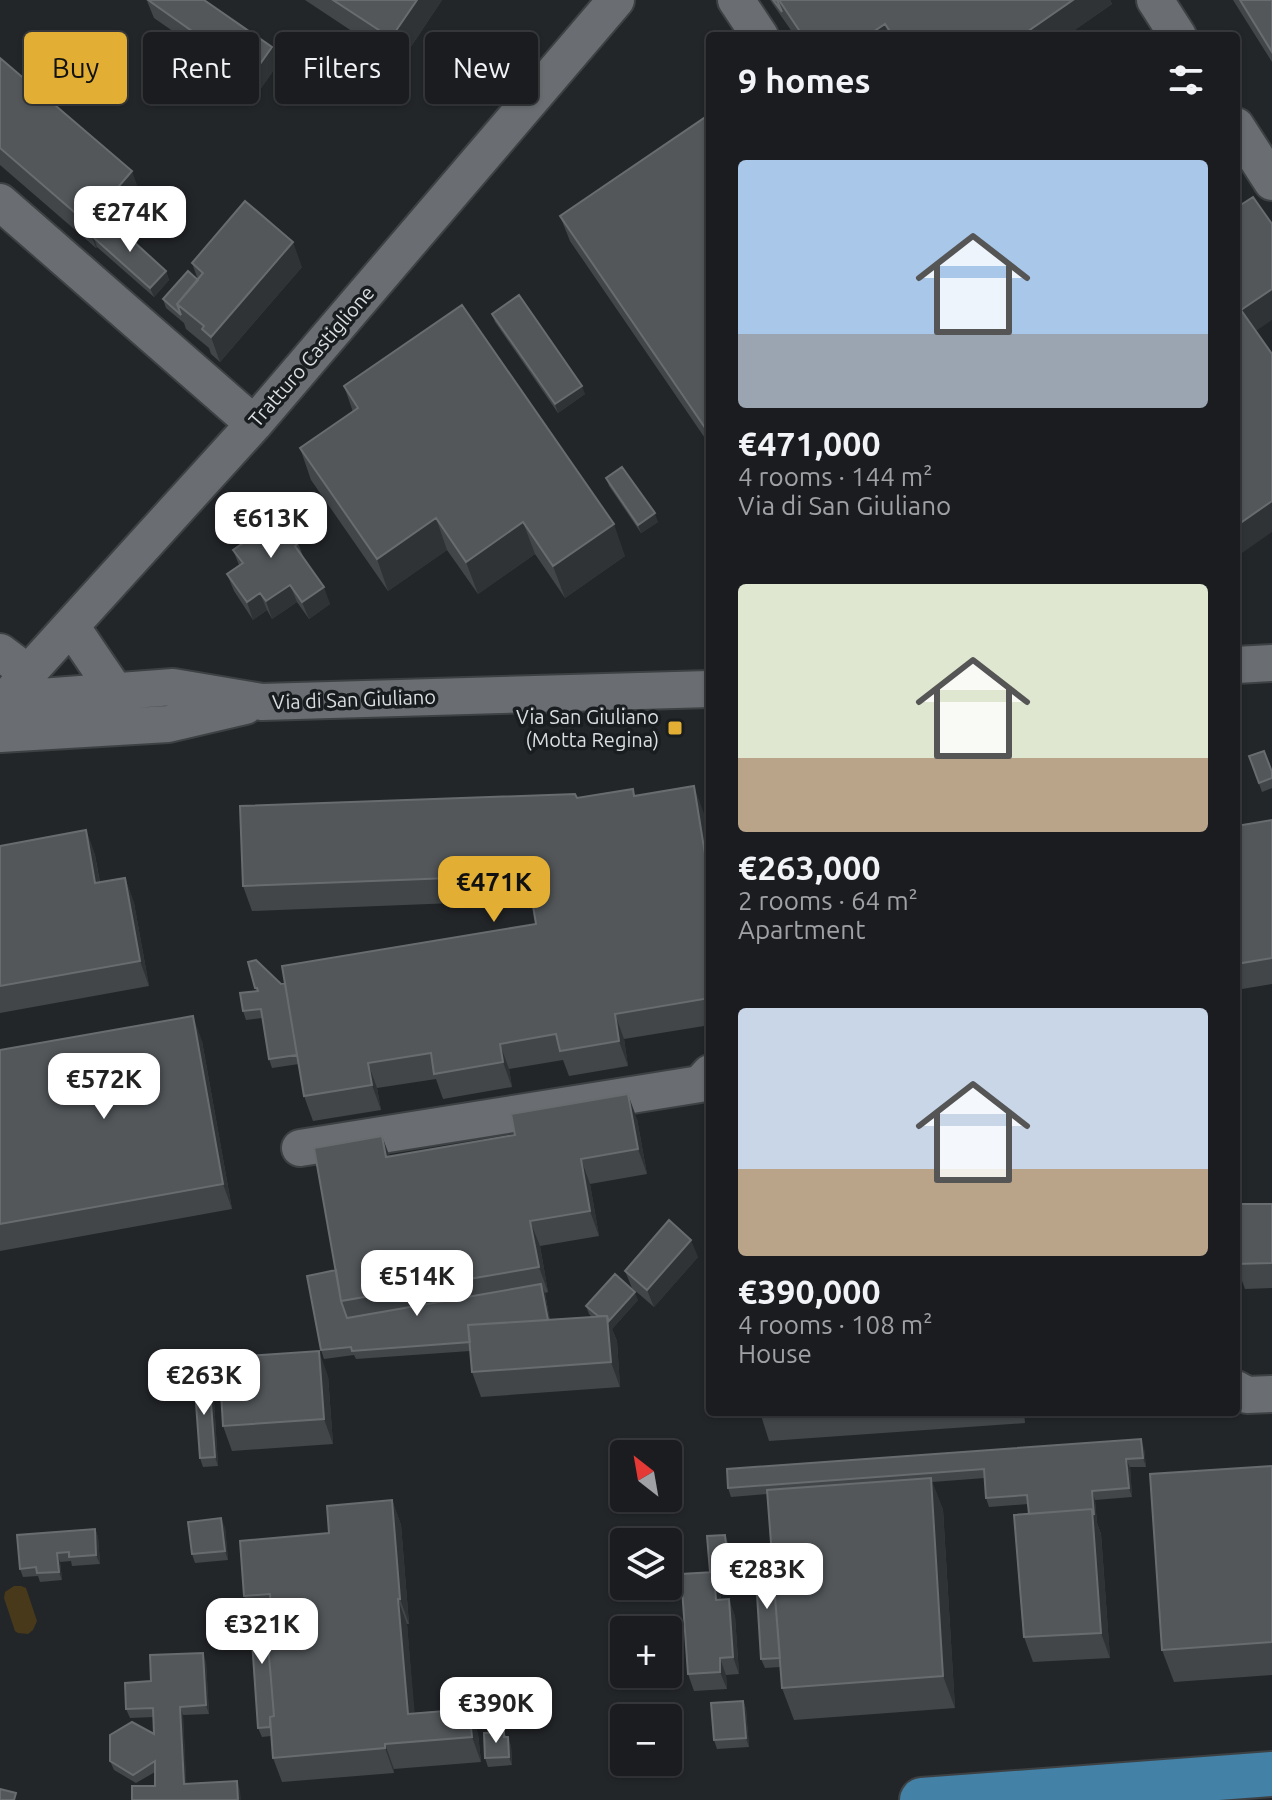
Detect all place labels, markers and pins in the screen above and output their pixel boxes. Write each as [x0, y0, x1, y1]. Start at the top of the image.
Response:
pin: €274K [74, 186, 186, 254]
pin: €613K [215, 492, 327, 560]
place label: Via San Giuliano (Motta Regina) [516, 705, 659, 751]
marker: Via San Giuliano (Motta Regina) [666, 719, 684, 737]
pin: €471K [438, 856, 550, 924]
pin: €572K [48, 1053, 160, 1121]
pin: €514K [361, 1250, 473, 1318]
pin: €263K [148, 1349, 260, 1417]
pin: €283K [711, 1543, 823, 1611]
pin: €321K [206, 1598, 318, 1666]
pin: €390K [440, 1677, 552, 1745]

